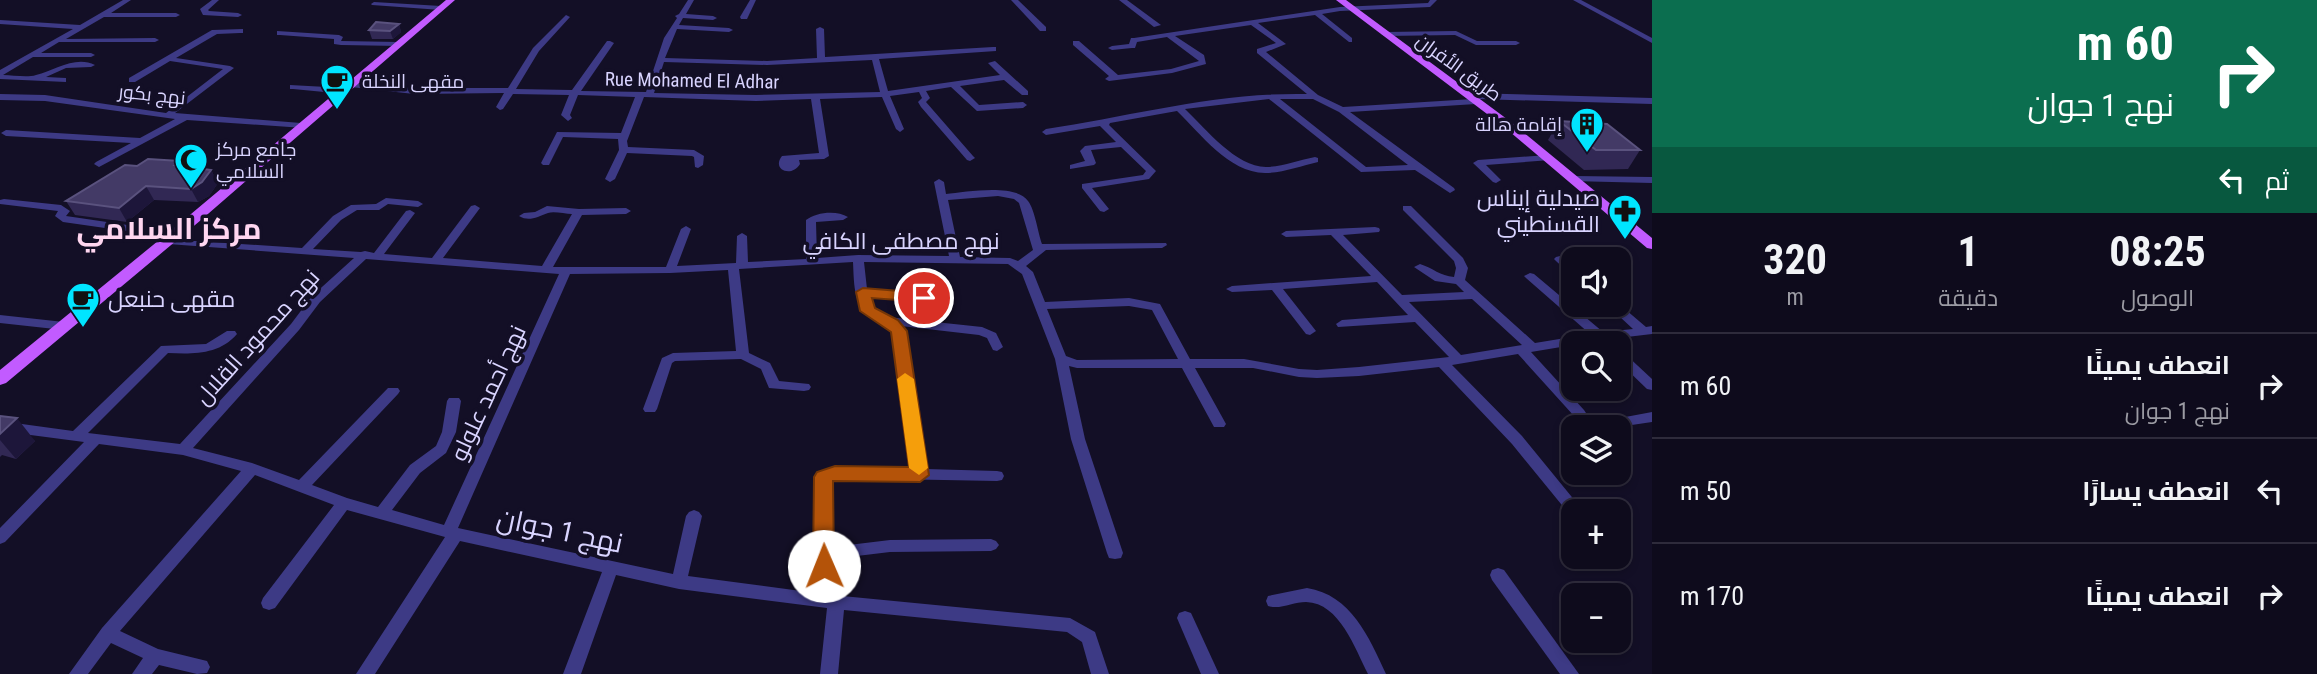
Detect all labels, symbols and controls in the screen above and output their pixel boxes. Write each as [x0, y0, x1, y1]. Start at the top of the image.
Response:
text: 60 m [2077, 15, 2174, 72]
icon: right [2198, 28, 2289, 119]
street label: طريق الأفران [1411, 29, 1506, 107]
cafe icon: مقهى النخلة [318, 62, 356, 111]
street label: Rue Mohamed El Adhar [605, 67, 780, 94]
place label: مقهى النخلة [362, 70, 464, 93]
street label: نهج بكور [116, 79, 187, 111]
text: نهج 1 جوان [2028, 86, 2174, 124]
building icon: إقامة هالة [1568, 105, 1606, 154]
place label: إقامة هالة [1475, 113, 1562, 136]
place label: جامع مركز السلامي [215, 138, 296, 186]
mosque icon: جامع مركز السلامي [172, 141, 210, 190]
icon: left [2213, 161, 2251, 199]
text: ثم [2265, 166, 2289, 196]
place label: صيدلية إيناس القسنطيني [1477, 185, 1600, 242]
pharmacy icon: صيدلية إيناس القسنطيني [1606, 192, 1644, 241]
district label: مركز السلامي [76, 211, 262, 253]
text: 1 [1958, 227, 1979, 276]
text: 08:25 [2109, 227, 2206, 276]
street label: نهج مصطفى الكافي [802, 228, 1000, 259]
text: 320 [1763, 235, 1827, 284]
map controls [1561, 247, 1631, 653]
button: sound [1561, 247, 1631, 317]
street label: نهج محمود القلال [190, 264, 327, 412]
pin [894, 268, 954, 328]
icon: arrive [905, 279, 943, 317]
cafe icon: مقهى حنبعل [64, 280, 102, 329]
text: m [1786, 284, 1804, 311]
text: دقيقة [1938, 285, 1998, 312]
text: الوصول [2121, 285, 2194, 312]
place label: مقهى حنبعل [108, 286, 235, 313]
street label: نهج أحمد علولو [443, 320, 534, 466]
button: search [1561, 331, 1631, 401]
text: انعطف يمينًا [2085, 350, 2230, 380]
icon: right [2251, 367, 2289, 405]
text: 60 m [1680, 371, 1731, 401]
text: نهج 1 جوان [2125, 398, 2230, 425]
button: layers [1561, 415, 1631, 485]
icon: left [2251, 472, 2289, 510]
text: 50 m [1680, 476, 1731, 506]
text: انعطف يسارًا [2082, 476, 2230, 506]
button: + [1561, 499, 1631, 569]
street label: نهج 1 جوان [493, 501, 626, 562]
position arrow [787, 529, 861, 603]
icon: right [2251, 577, 2289, 615]
text: 170 m [1680, 581, 1744, 611]
text: انعطف يمينًا [2085, 581, 2230, 611]
button: − [1561, 583, 1631, 653]

